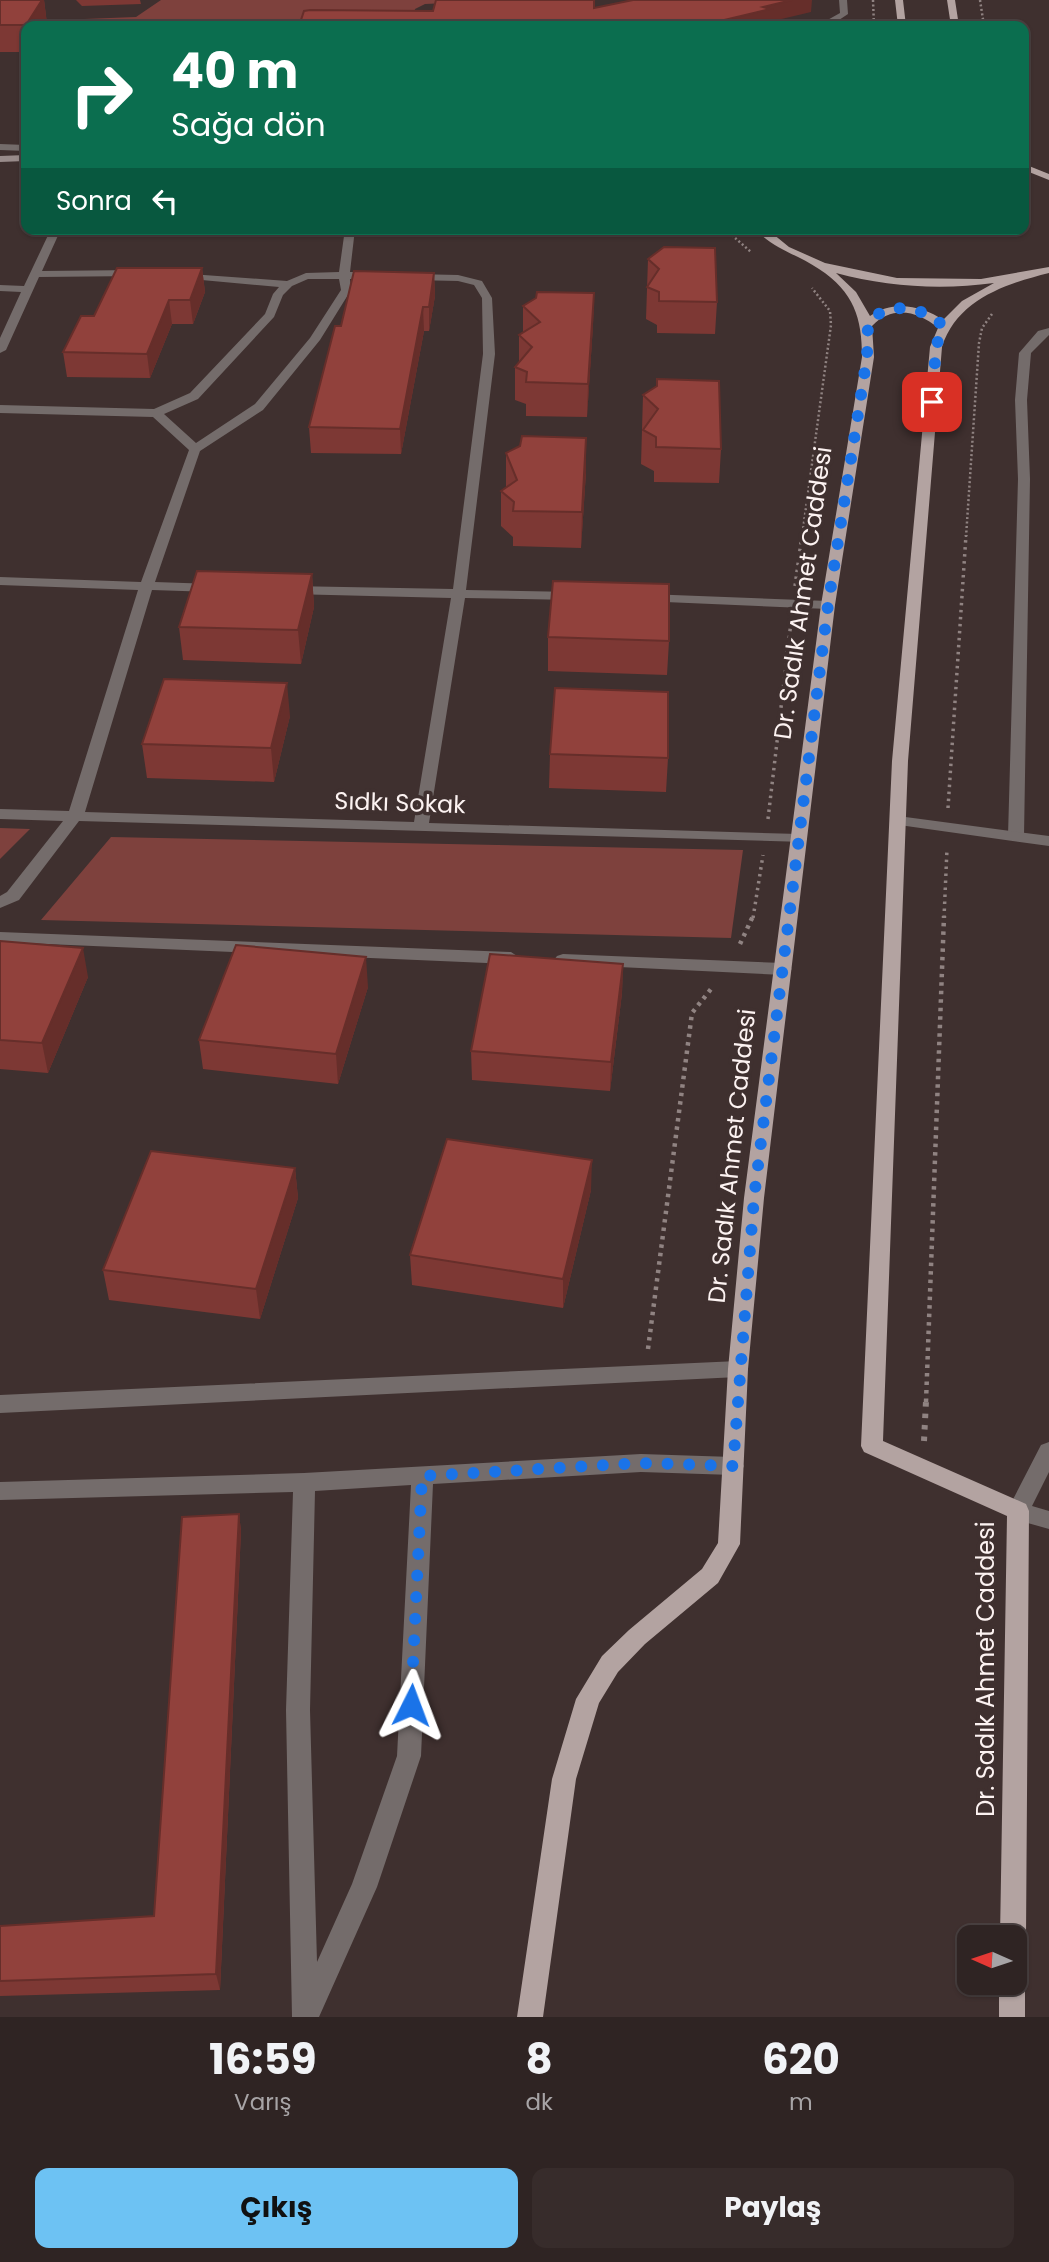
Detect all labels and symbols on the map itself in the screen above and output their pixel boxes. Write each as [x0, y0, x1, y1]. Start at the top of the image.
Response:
pin [902, 372, 962, 432]
street label: Dr. Sadık Ahmet Caddesi [766, 444, 839, 741]
street label: Sıdkı Sokak [334, 784, 467, 821]
street label: Dr. Sadık Ahmet Caddesi [700, 1007, 763, 1305]
street label: Dr. Sadık Ahmet Caddesi [969, 1521, 1002, 1817]
position arrow [374, 1668, 448, 1742]
north arrow [957, 1925, 1027, 1995]

